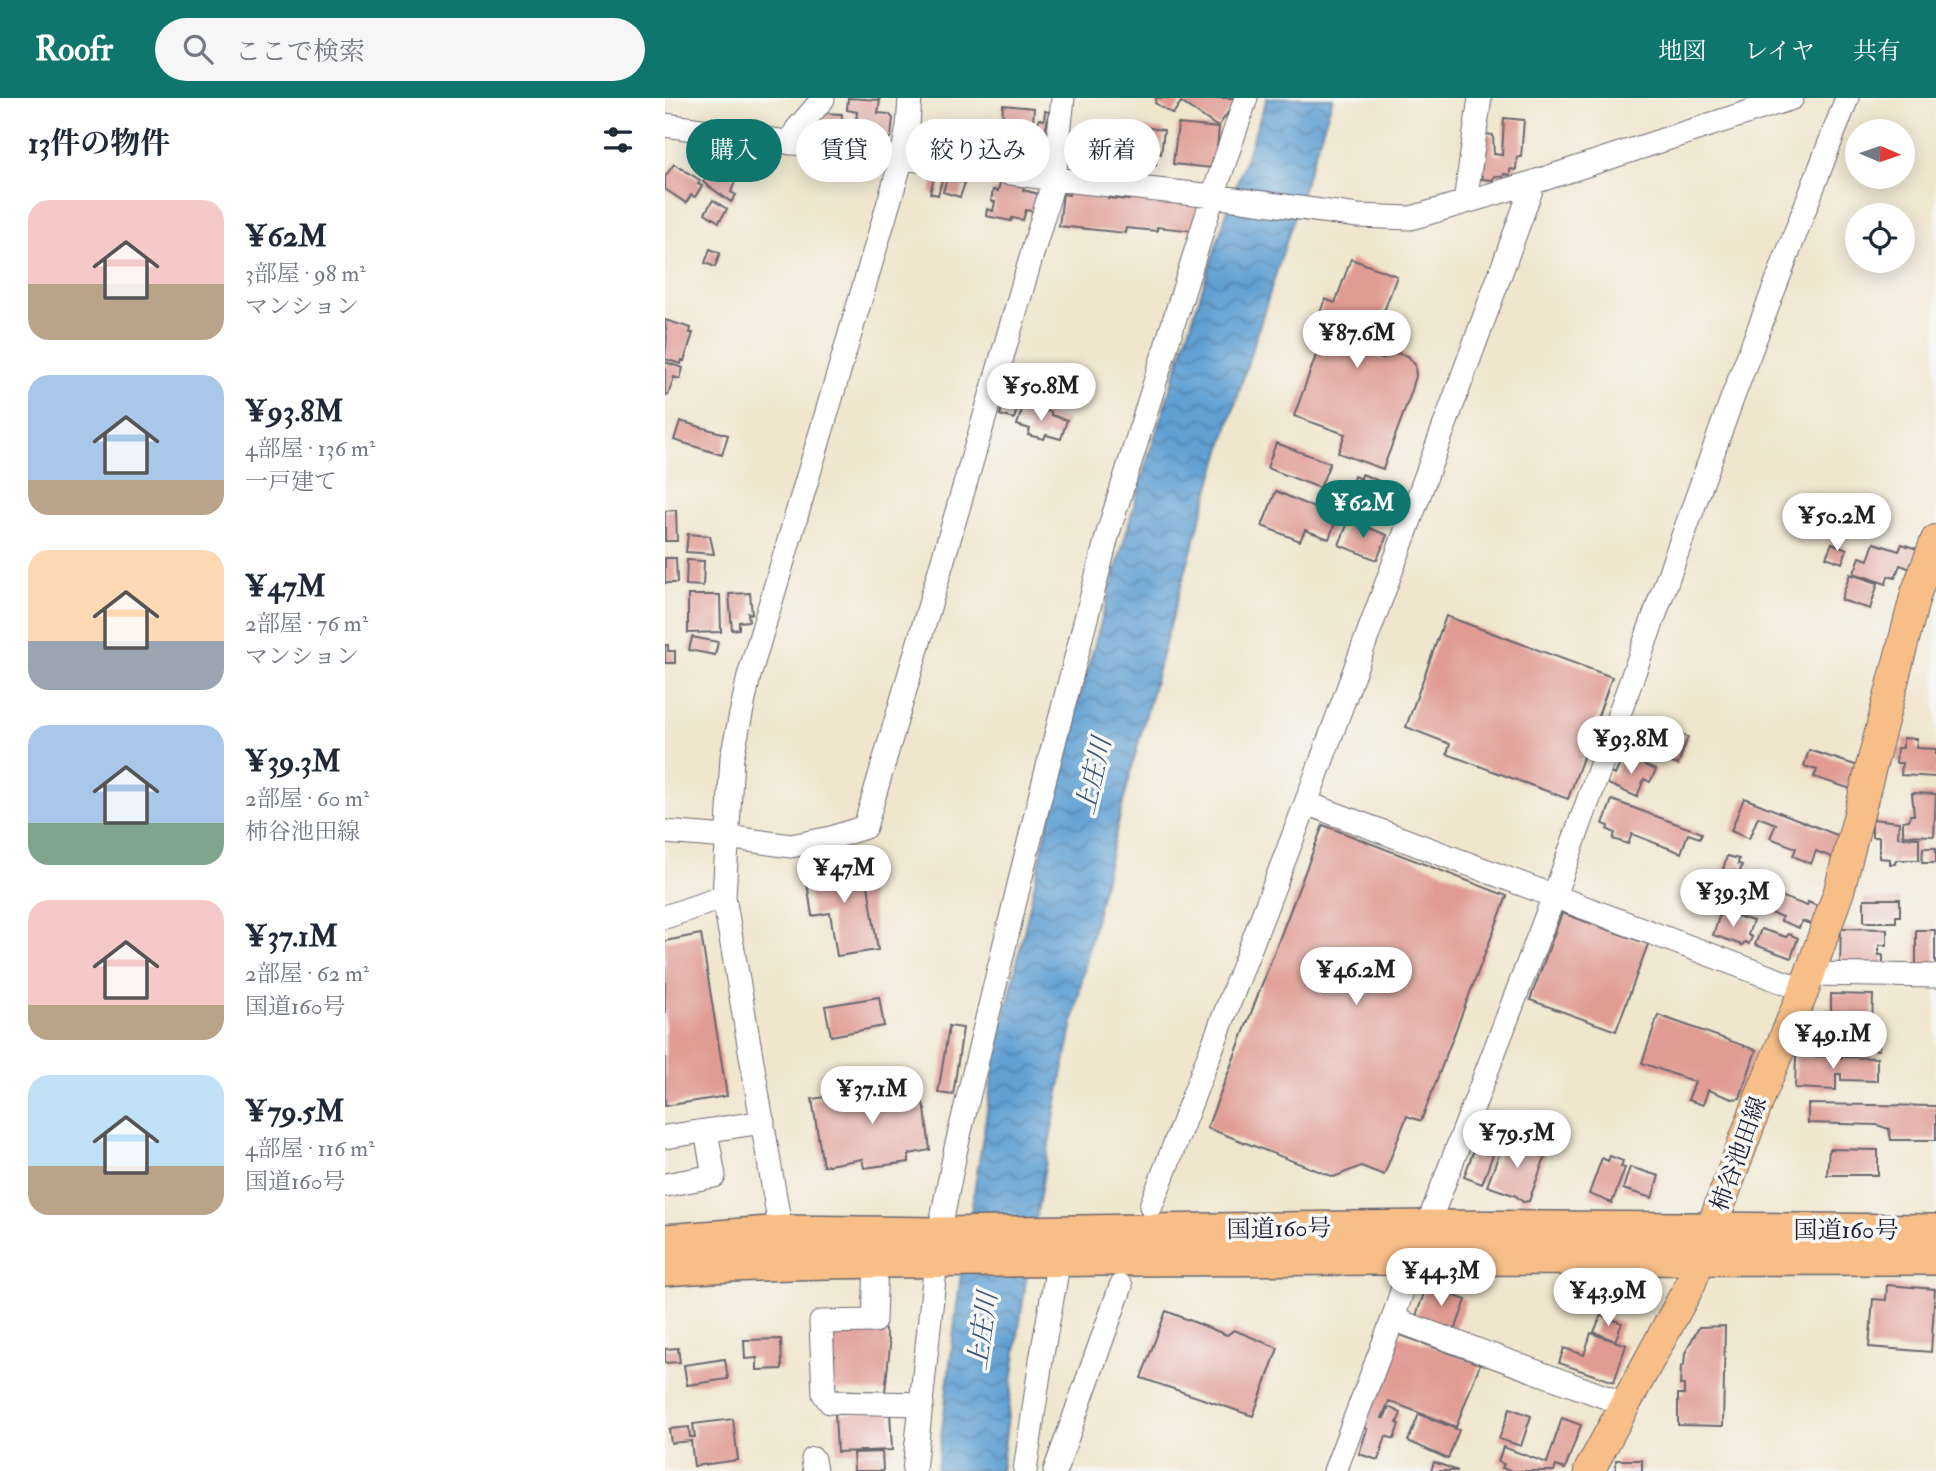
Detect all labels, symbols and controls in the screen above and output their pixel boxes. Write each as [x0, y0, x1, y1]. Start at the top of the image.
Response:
search box [155, 18, 645, 81]
text: Roofr [35, 29, 113, 70]
icon: search [179, 30, 217, 68]
text: ここで検索 [235, 36, 365, 68]
text: 地図 [1658, 36, 1706, 67]
text: レイヤ [1744, 36, 1815, 67]
text: 共有 [1853, 36, 1901, 67]
chip: 購入 [686, 119, 782, 182]
chip: 賃貸 [796, 119, 892, 182]
chip: 絞り込み [906, 119, 1050, 182]
chip: 新着 [1064, 119, 1160, 182]
north arrow [1845, 119, 1915, 189]
map controls [1845, 119, 1915, 273]
icon: filters [599, 121, 637, 159]
text: 13件の物件 [28, 125, 170, 162]
button: locate [1845, 203, 1915, 273]
text: ¥62M [245, 218, 327, 255]
icon: home [84, 228, 168, 312]
text: 3部屋 · 98 m² [245, 259, 366, 288]
text: マンション [245, 292, 359, 321]
pin: ¥87.6M [1300, 310, 1414, 370]
text: ¥87.6M [1319, 318, 1395, 347]
pin: ¥50.8M [984, 364, 1098, 423]
text: ¥50.8M [1003, 371, 1079, 400]
text: ¥93.8M [245, 393, 343, 430]
icon: home [84, 403, 168, 487]
text: 4部屋 · 136 m² [245, 434, 375, 463]
text: 一戸建て [245, 467, 337, 496]
pin: ¥62M [1322, 480, 1404, 540]
text: ¥62M [1332, 488, 1394, 517]
pin: ¥50.2M [1780, 494, 1894, 553]
text: ¥50.2M [1798, 501, 1876, 530]
text: ¥47M [245, 568, 326, 605]
icon: home [84, 578, 168, 662]
text: 2部屋 · 76 m² [245, 609, 368, 638]
text: マンション [245, 642, 359, 671]
pin: ¥93.8M [1574, 716, 1688, 776]
text: ¥93.8M [1593, 724, 1669, 753]
water label: 上庄川 [1070, 731, 1119, 818]
text: ¥39.3M [245, 743, 341, 780]
icon: home [84, 753, 168, 837]
text: 2部屋 · 60 m² [245, 784, 369, 813]
text: 柿谷池田線 [245, 817, 360, 846]
pin: ¥47M [803, 846, 885, 905]
text: ¥47M [813, 853, 875, 882]
pin: ¥39.3M [1676, 870, 1790, 929]
text: ¥39.3M [1696, 877, 1770, 906]
text: ¥37.1M [245, 918, 338, 955]
icon: home [84, 928, 168, 1012]
pin: ¥46.2M [1299, 948, 1413, 1007]
text: ¥46.2M [1316, 955, 1396, 984]
text: 2部屋 · 62 m² [245, 959, 369, 988]
text: 国道160号 [245, 992, 346, 1021]
pin: ¥49.1M [1776, 1012, 1890, 1071]
text: ¥49.1M [1795, 1019, 1871, 1048]
pin: ¥37.1M [815, 1066, 929, 1126]
text: ¥37.1M [836, 1074, 908, 1103]
street label: 柿谷池田線 [1704, 1092, 1774, 1216]
text: ¥79.5M [245, 1093, 344, 1130]
icon: home [84, 1103, 168, 1187]
pin: ¥79.5M [1460, 1110, 1574, 1170]
text: ¥79.5M [1479, 1118, 1555, 1147]
text: 4部屋 · 116 m² [245, 1134, 375, 1163]
text: 国道160号 [245, 1167, 346, 1196]
street label: 国道160号 [1226, 1213, 1332, 1245]
street label: 国道160号 [1794, 1215, 1898, 1246]
pin: ¥44.3M [1384, 1248, 1498, 1308]
text: ¥44.3M [1402, 1256, 1480, 1285]
pin: ¥43.9M [1551, 1268, 1665, 1328]
text: ¥43.9M [1569, 1276, 1647, 1305]
water label: 上庄川 [962, 1287, 1005, 1372]

